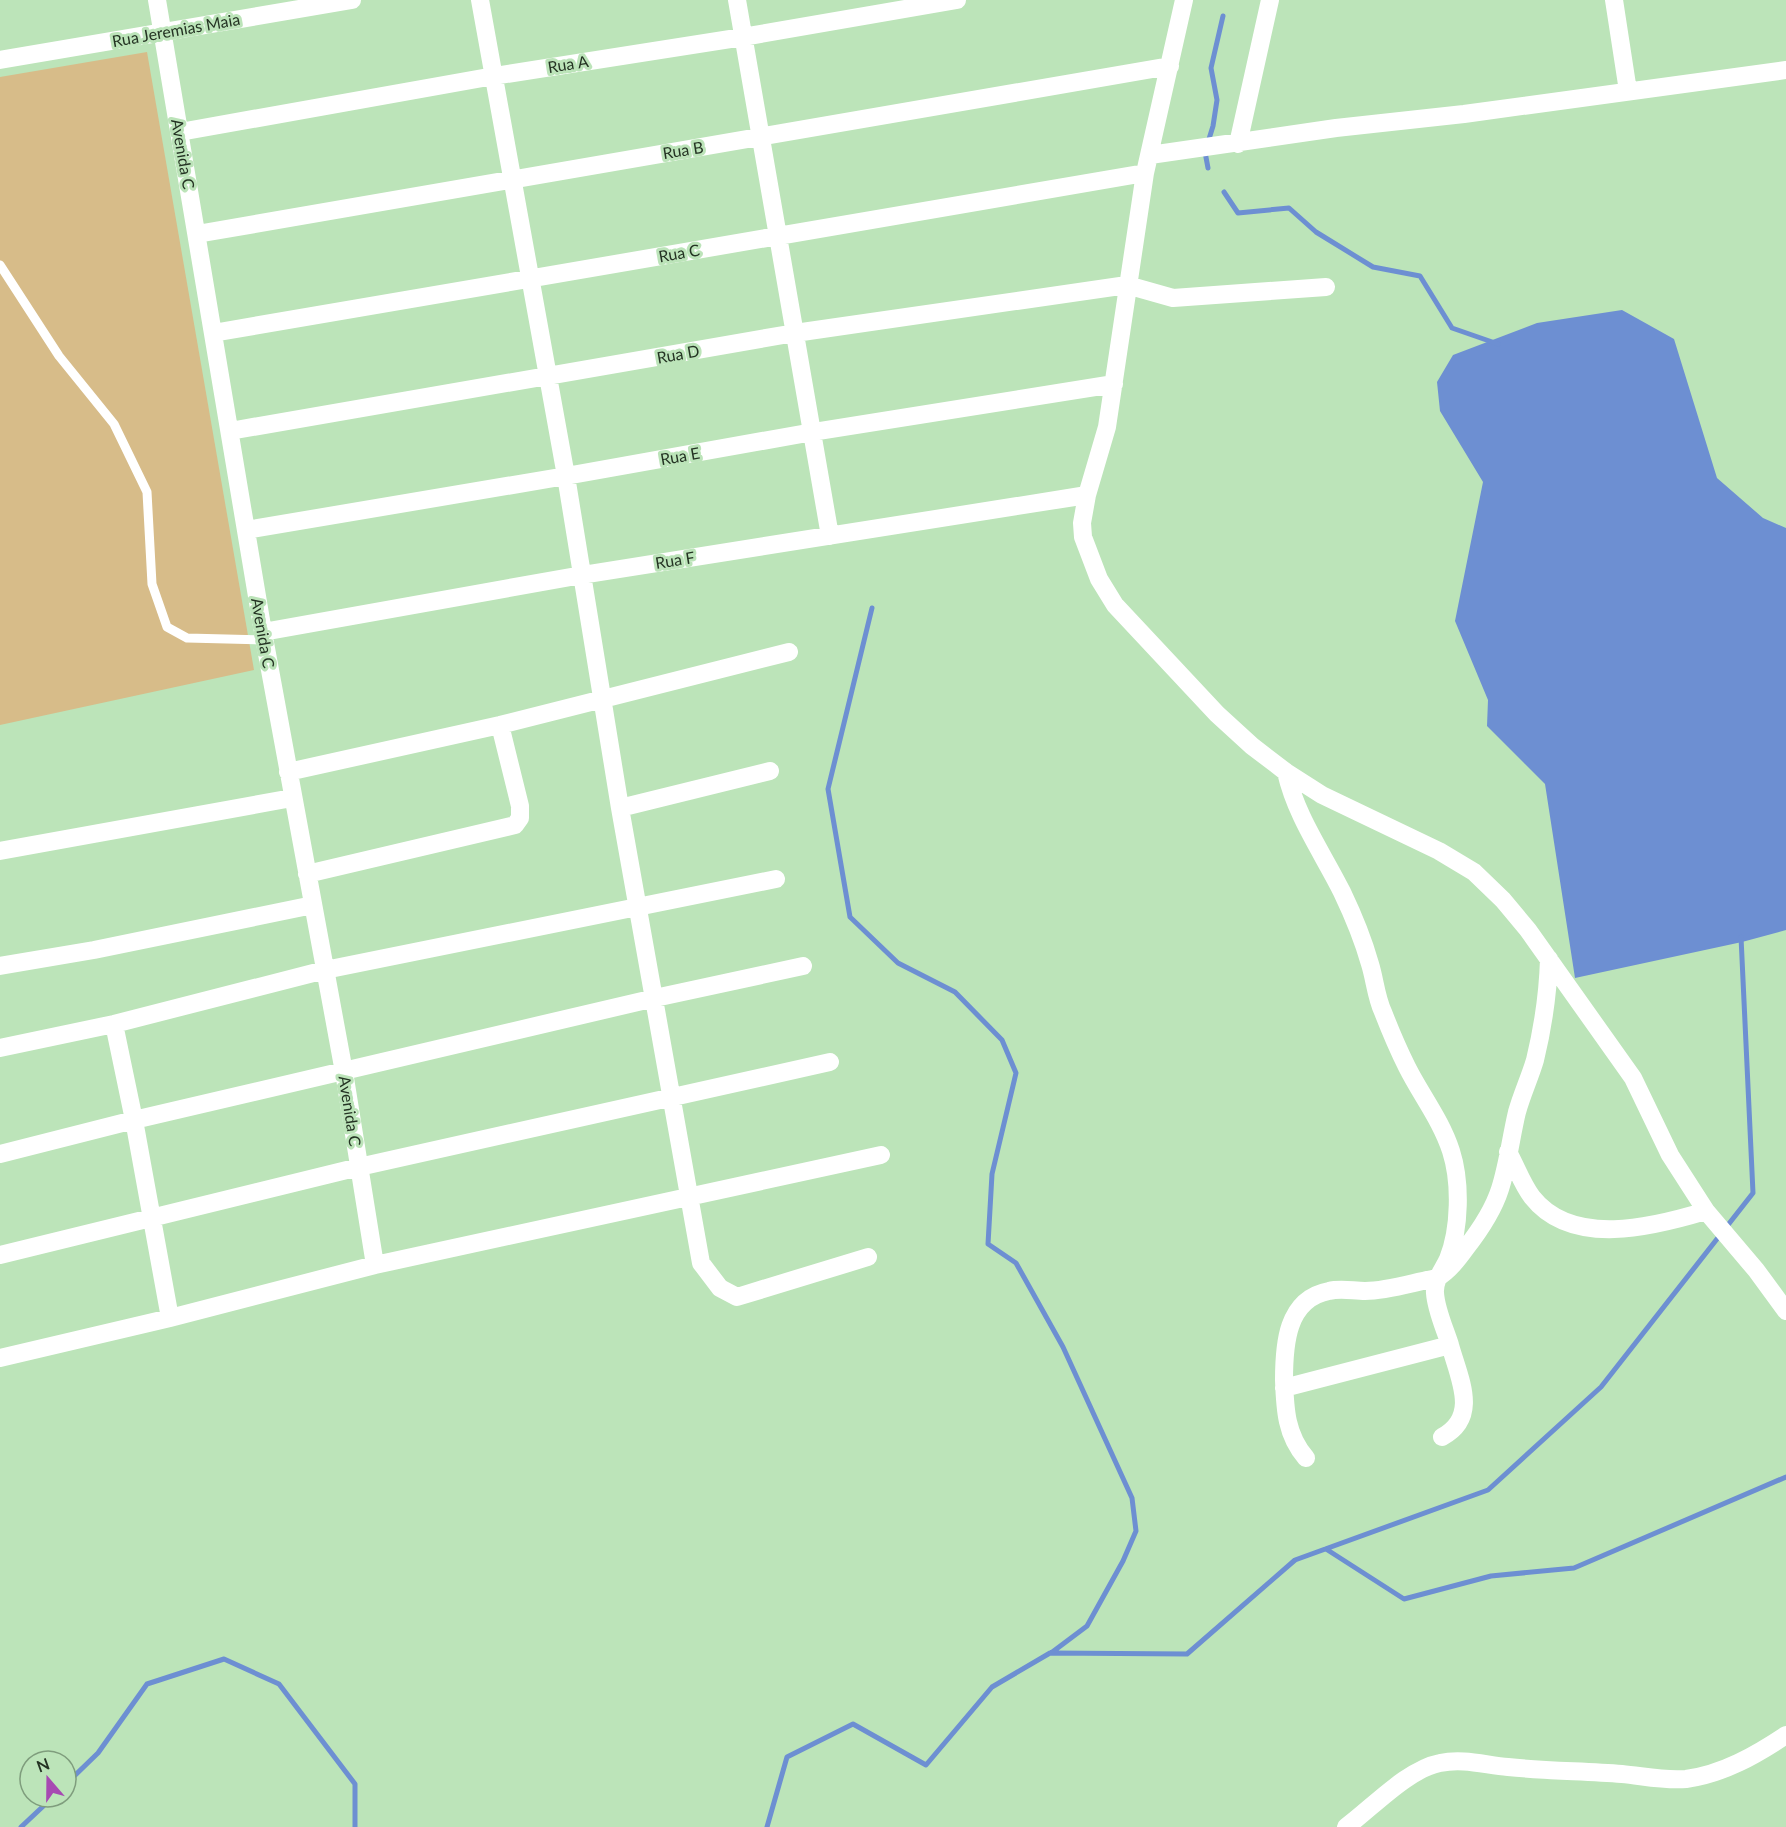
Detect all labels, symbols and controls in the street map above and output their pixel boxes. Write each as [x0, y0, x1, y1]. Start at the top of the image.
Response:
street label: Rua Jeremias Maia [111, 9, 241, 50]
street label: Rua A [546, 51, 590, 76]
street label: Avenida C [168, 117, 199, 191]
street label: Rua B [661, 137, 705, 162]
street label: Rua C [657, 240, 701, 265]
street label: Rua D [655, 340, 701, 367]
street label: Rua E [659, 443, 701, 468]
street label: Rua F [654, 547, 696, 572]
street label: Avenida C [248, 596, 279, 670]
street label: Avenida C [336, 1074, 365, 1148]
north arrow [18, 1749, 78, 1809]
text: N [34, 1753, 52, 1775]

